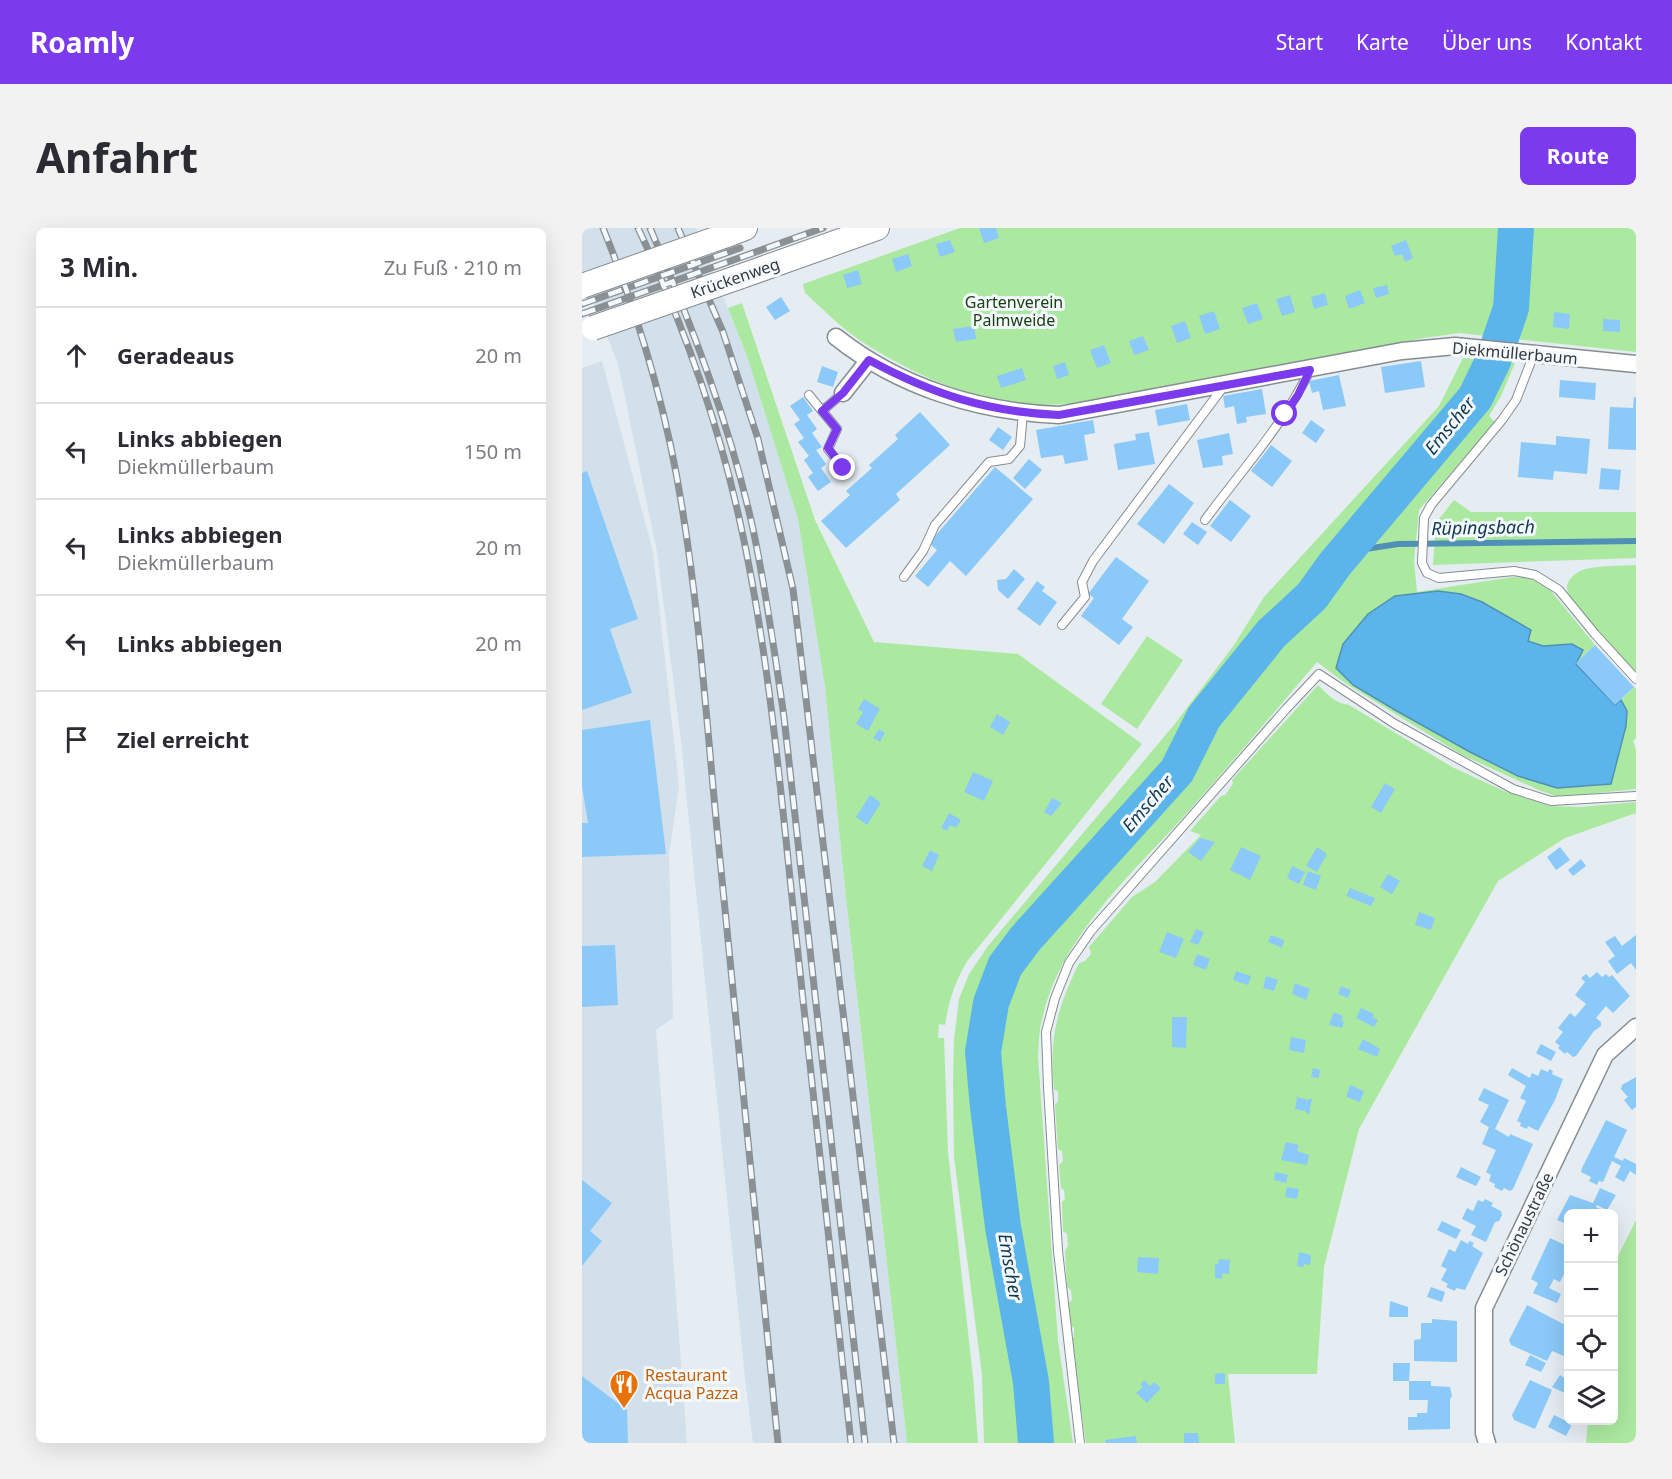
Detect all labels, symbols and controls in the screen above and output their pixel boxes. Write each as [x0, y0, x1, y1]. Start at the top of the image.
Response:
text: Roamly [30, 23, 134, 61]
text: Start [1276, 28, 1323, 56]
text: Karte [1356, 28, 1409, 56]
text: Über uns [1442, 28, 1532, 56]
text: Kontakt [1565, 28, 1642, 56]
button: Route [1520, 127, 1636, 185]
text: Anfahrt [36, 128, 198, 185]
text: 3 Min. [60, 249, 138, 285]
street label: Krückenweg [687, 252, 783, 304]
text: Zu Fuß · 210 m [384, 254, 522, 281]
park label: Gartenverein Palmweide [965, 291, 1063, 331]
street label: Diekmüllerbaum [1451, 337, 1579, 369]
icon: ahead [60, 339, 93, 372]
text: Geradeaus [117, 340, 234, 370]
text: 20 m [475, 342, 522, 369]
water label: Emscher [1419, 391, 1480, 459]
route start [1271, 400, 1297, 426]
text: Links abbiegen [117, 423, 283, 453]
icon: left [60, 435, 93, 468]
text: 150 m [464, 438, 522, 465]
text: Diekmüllerbaum [117, 453, 274, 480]
route end [829, 454, 855, 480]
water label: Rüpingsbach [1431, 514, 1535, 540]
text: Links abbiegen [117, 519, 283, 549]
icon: left [60, 531, 93, 564]
text: 20 m [475, 534, 522, 561]
text: Diekmüllerbaum [117, 549, 274, 576]
icon: left [60, 627, 93, 660]
text: Links abbiegen [117, 628, 283, 658]
text: 20 m [475, 630, 522, 657]
icon: arrive [60, 723, 93, 756]
text: Ziel erreicht [117, 724, 249, 754]
water label: Emscher [1116, 769, 1179, 837]
street label: Schönaustraße [1489, 1169, 1559, 1279]
map controls [1564, 1209, 1618, 1425]
button: + [1564, 1209, 1618, 1263]
water label: Emscher [993, 1232, 1029, 1303]
button: − [1564, 1263, 1618, 1317]
button: locate [1564, 1317, 1618, 1371]
place label: Restaurant Acqua Pazza [645, 1364, 738, 1404]
restaurant icon: Restaurant Acqua Pazza [608, 1368, 640, 1410]
button: layers [1564, 1371, 1618, 1425]

